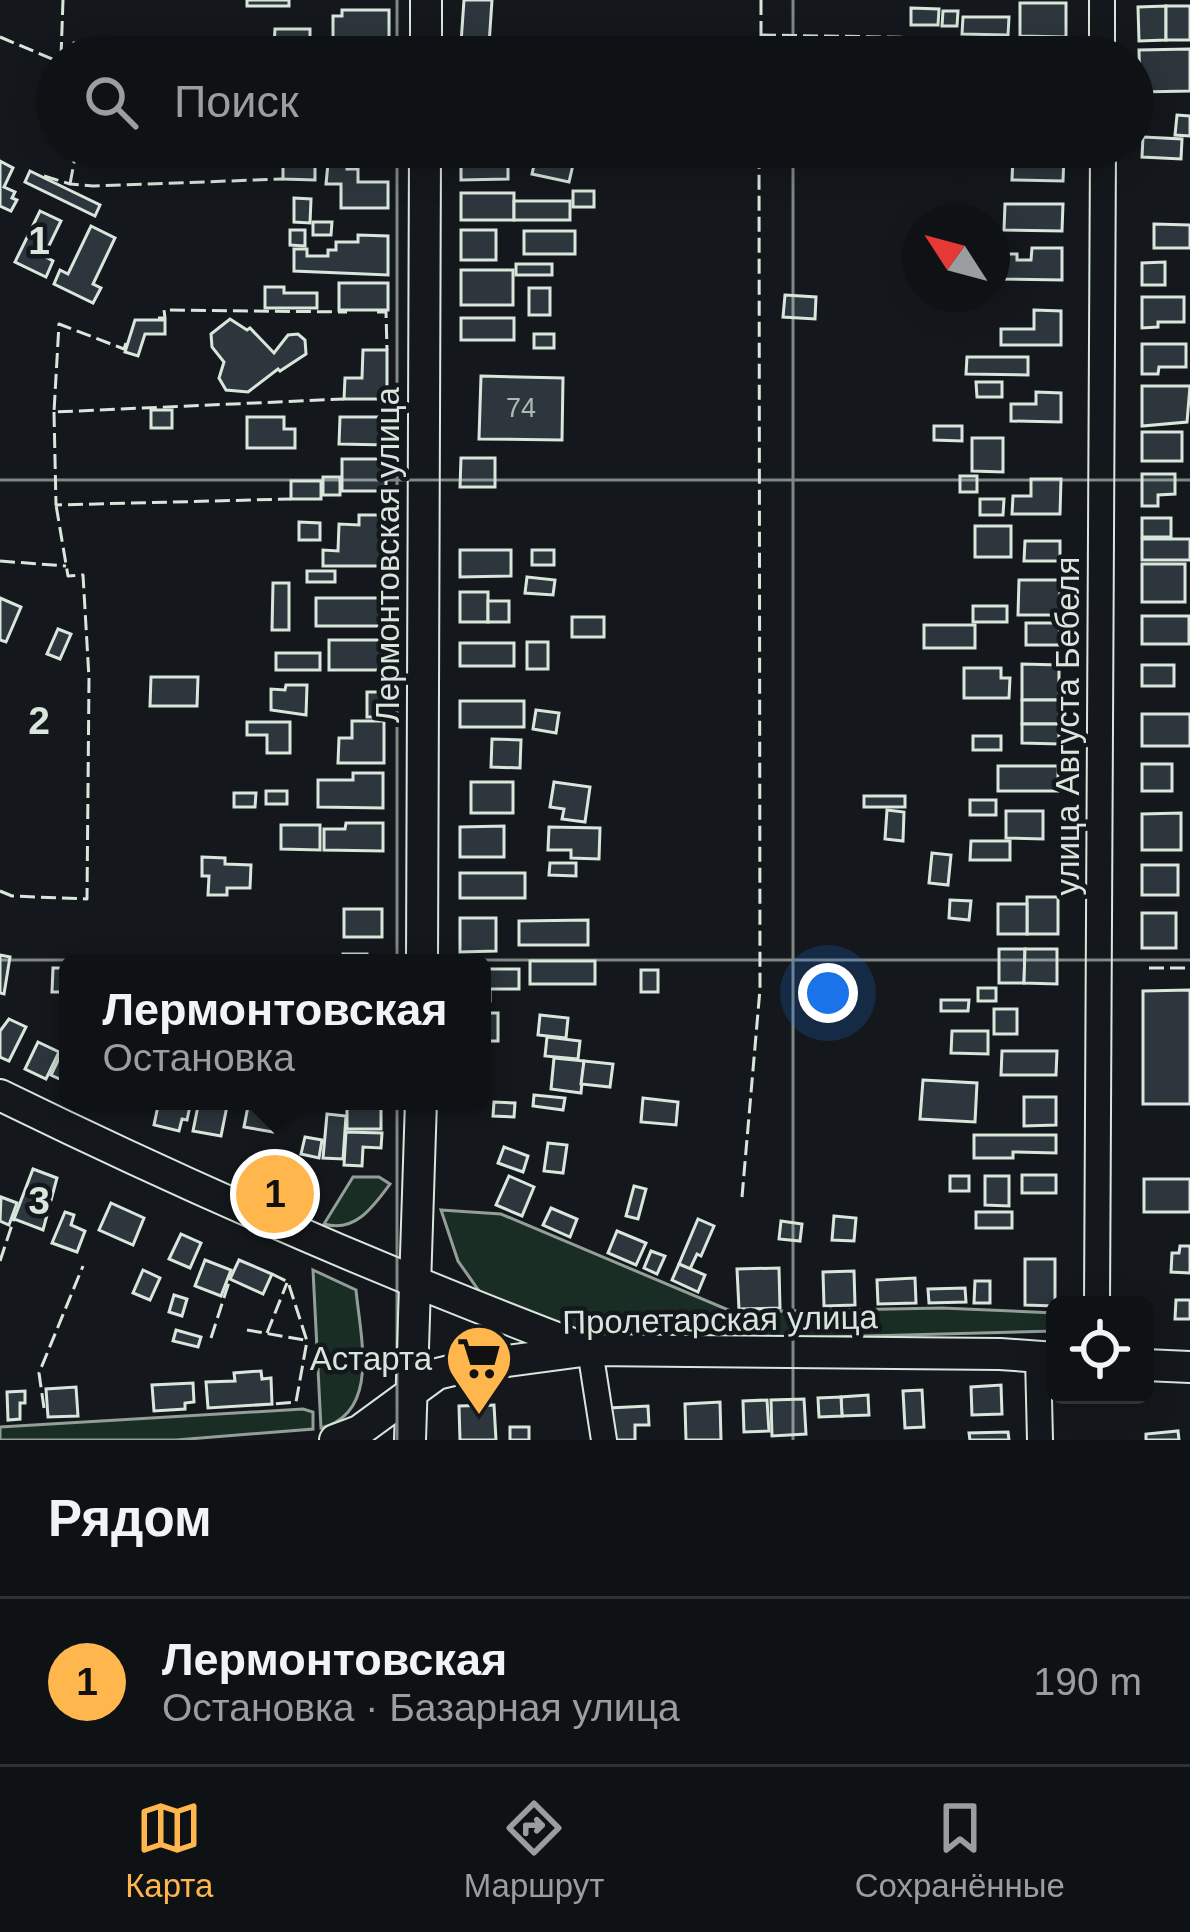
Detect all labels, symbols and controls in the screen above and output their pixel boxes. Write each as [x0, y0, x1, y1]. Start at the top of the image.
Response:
search box [36, 36, 1154, 168]
icon: search [78, 69, 144, 135]
text: Поиск [174, 76, 299, 127]
north arrow [902, 204, 1010, 312]
text: 1 [28, 219, 50, 262]
street label: Лермонтовская улица [369, 387, 406, 723]
house number: 74 [506, 393, 536, 423]
street label: улица Августа Бебеля [1049, 557, 1086, 895]
text: 2 [28, 699, 50, 742]
popup [59, 954, 491, 1110]
your location [798, 963, 858, 1023]
text: Лермонтовская [102, 984, 448, 1035]
text: Остановка [102, 1036, 295, 1079]
pin: 1 [236, 1149, 314, 1239]
text: 3 [28, 1179, 50, 1222]
map controls [1046, 1296, 1154, 1404]
button: locate [1046, 1296, 1154, 1404]
street label: Пролетарская улица [562, 1298, 879, 1341]
supermarket icon: Астарта [444, 1323, 514, 1417]
place label: Астарта [310, 1340, 433, 1377]
text: Рядом [48, 1490, 212, 1547]
text: Лермонтовская [162, 1634, 507, 1685]
text: 1 [76, 1660, 98, 1703]
text: 190 m [1034, 1660, 1142, 1703]
text: Остановка · Базарная улица [162, 1686, 680, 1729]
tab: Карта [125, 1795, 213, 1905]
tab: Маршрут [464, 1795, 604, 1905]
tab: Сохранённые [855, 1795, 1065, 1905]

